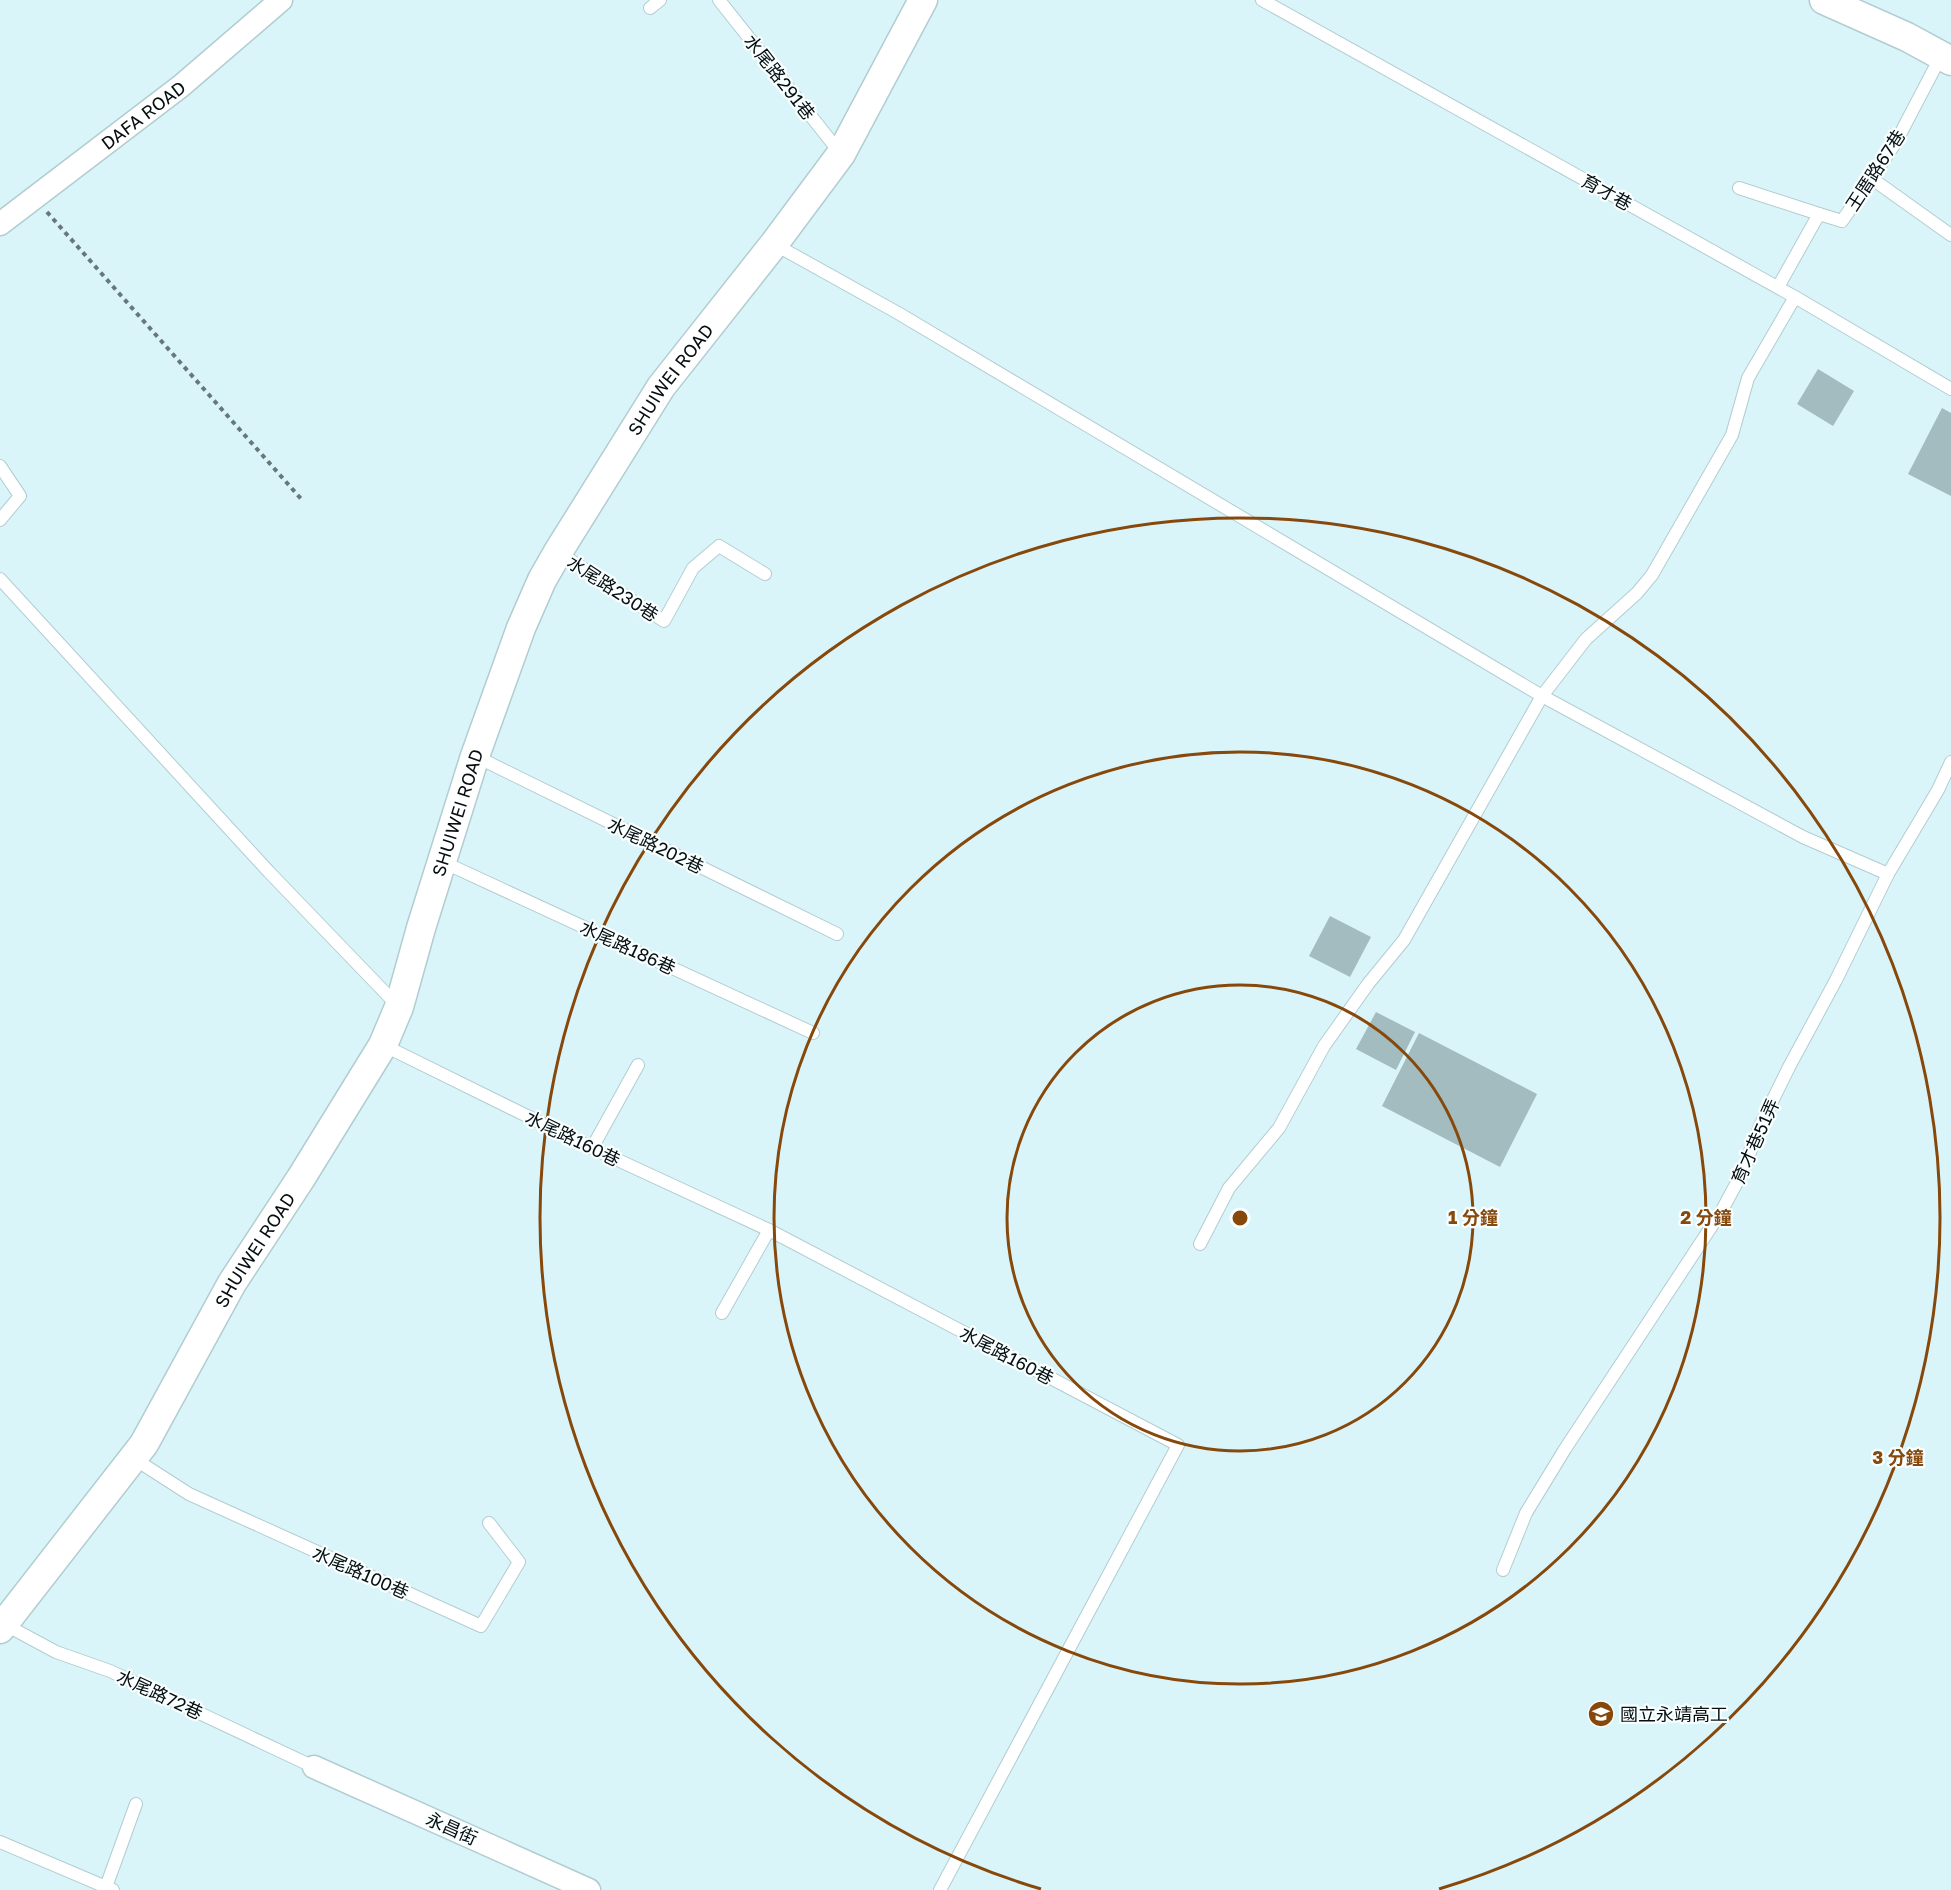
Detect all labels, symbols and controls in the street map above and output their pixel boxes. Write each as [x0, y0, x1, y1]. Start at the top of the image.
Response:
street label: 水尾路291巷 [740, 30, 820, 124]
street label: DAFA ROAD [97, 76, 190, 154]
street label: 王厝路67巷 [1841, 125, 1909, 215]
street label: 育才巷 [1578, 169, 1636, 215]
street label: SHUIWEI ROAD [623, 319, 718, 439]
street label: 水尾路230巷 [563, 550, 663, 626]
street label: SHUIWEI ROAD [427, 746, 488, 879]
street label: 水尾路202巷 [604, 812, 708, 878]
street label: 水尾路186巷 [577, 915, 679, 979]
street label: 育才巷51弄 [1726, 1095, 1784, 1187]
street label: 水尾路160巷 [522, 1106, 624, 1170]
street label: SHUIWEI ROAD [210, 1188, 300, 1311]
text: 1 分鐘 [1448, 1206, 1498, 1228]
text: 2 分鐘 [1680, 1206, 1732, 1228]
centre of rings [1230, 1208, 1250, 1228]
street label: 水尾路160巷 [956, 1321, 1058, 1389]
text: 3 分鐘 [1872, 1446, 1924, 1468]
street label: 水尾路100巷 [309, 1541, 413, 1603]
street label: 水尾路72巷 [114, 1665, 206, 1723]
school or university icon: 國立永靖高工 [1586, 1699, 1616, 1729]
place label: 國立永靖高工 [1620, 1703, 1728, 1725]
street label: 永昌街 [423, 1807, 481, 1849]

